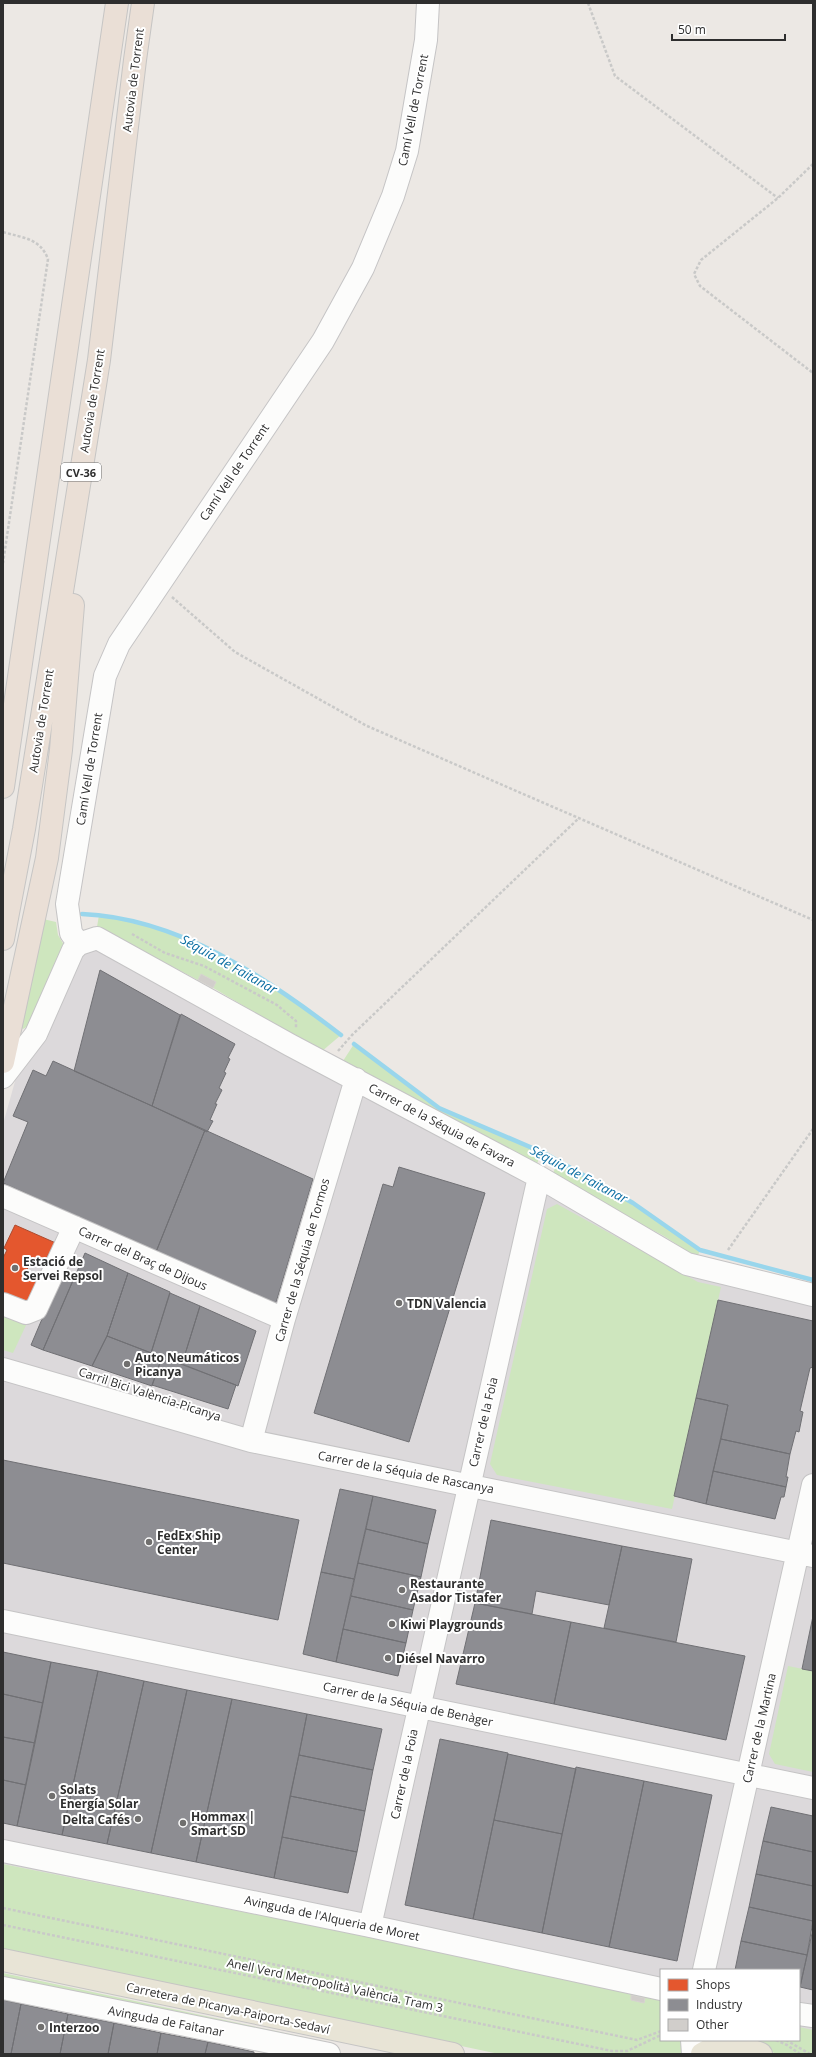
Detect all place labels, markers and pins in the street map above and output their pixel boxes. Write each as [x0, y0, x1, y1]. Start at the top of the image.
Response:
place label: Estació de Servei Repsol [23, 1253, 103, 1284]
marker: Estació de Servei Repsol [10, 1263, 20, 1273]
place label: TDN Valencia [407, 1295, 486, 1312]
marker: TDN Valencia [394, 1298, 404, 1308]
place label: Auto Neumáticos Picanya [135, 1349, 239, 1380]
marker: Auto Neumáticos Picanya [122, 1359, 132, 1369]
place label: FedEx Ship Center [157, 1527, 221, 1558]
marker: FedEx Ship Center [144, 1537, 154, 1547]
place label: Restaurante Asador Tistafer [410, 1575, 502, 1606]
marker: Restaurante Asador Tistafer [397, 1585, 407, 1595]
place label: Kiwi Playgrounds [400, 1616, 503, 1633]
marker: Kiwi Playgrounds [387, 1619, 397, 1629]
place label: Diésel Navarro [396, 1650, 485, 1667]
marker: Diésel Navarro [383, 1653, 393, 1663]
place label: Solats Energía Solar [60, 1781, 139, 1812]
marker: Solats Energía Solar [47, 1791, 57, 1801]
place label: Hommax | Smart SD [191, 1808, 255, 1839]
place label: Delta Cafés [62, 1811, 130, 1828]
marker: Delta Cafés [133, 1814, 143, 1824]
marker: Hommax | Smart SD [178, 1818, 188, 1828]
place label: Interzoo [49, 2019, 99, 2036]
marker: Interzoo [36, 2022, 46, 2032]

